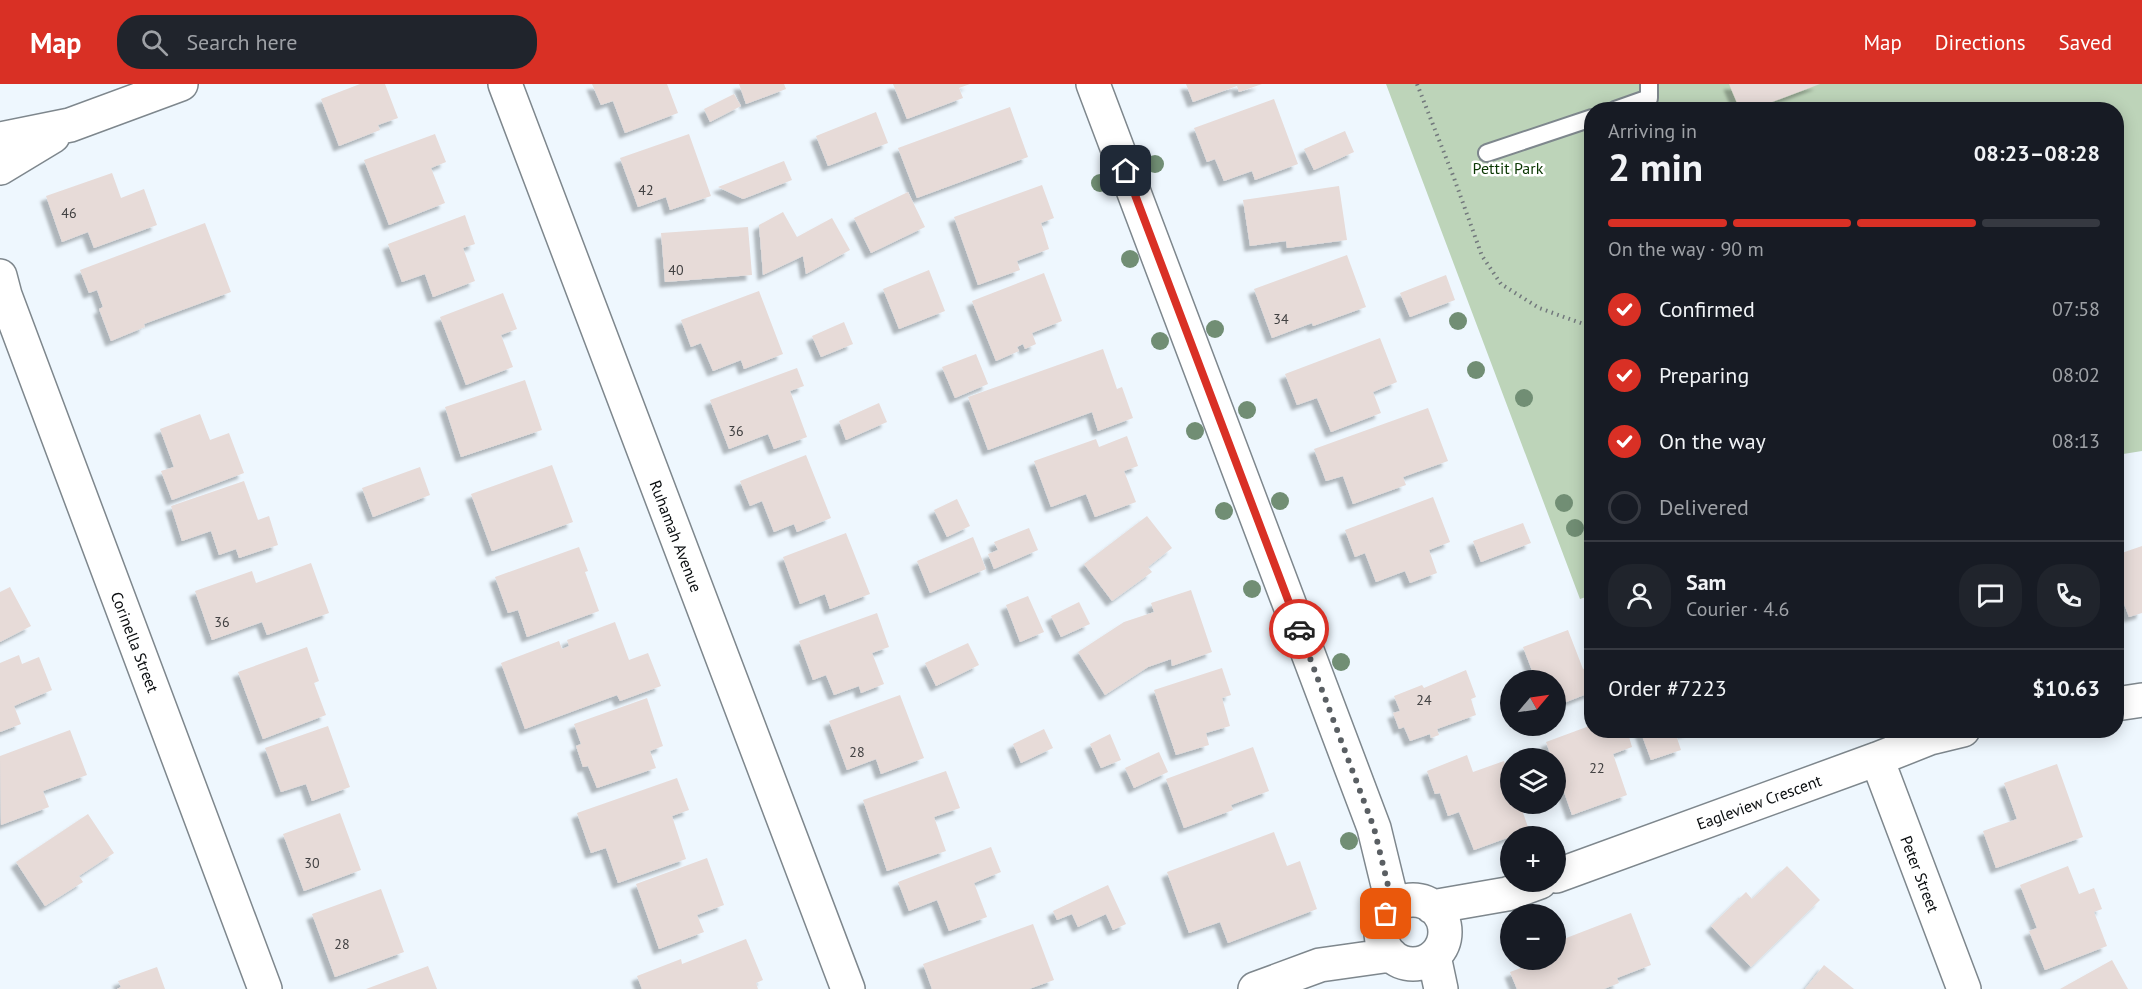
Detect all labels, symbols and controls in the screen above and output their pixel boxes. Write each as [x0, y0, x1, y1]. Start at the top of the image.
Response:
search box [117, 15, 537, 69]
text: Map [30, 24, 81, 61]
icon: search [138, 26, 171, 59]
text: Search here [186, 28, 297, 56]
text: Map [1863, 29, 1902, 56]
text: Directions [1935, 29, 2026, 56]
text: Saved [2059, 29, 2112, 56]
text: Arriving in [1608, 118, 1697, 144]
text: 08:23–08:28 [1974, 139, 2100, 167]
text: 2 min [1608, 141, 1703, 192]
pin [1100, 145, 1151, 196]
icon: home [1109, 154, 1142, 187]
park label: Pettit Park [1473, 158, 1544, 178]
house number: 42 [638, 181, 654, 199]
house number: 46 [61, 204, 77, 222]
text: On the way · 90 m [1608, 236, 1764, 262]
house number: 40 [668, 261, 684, 279]
icon: check [1608, 293, 1641, 326]
text: Confirmed [1659, 295, 1755, 323]
text: 07:58 [2052, 296, 2100, 322]
house number: 34 [1273, 310, 1289, 328]
icon: check [1608, 359, 1641, 392]
text: Preparing [1659, 361, 1749, 389]
text: 08:02 [2052, 362, 2100, 388]
house number: 36 [728, 422, 744, 440]
icon: check [1608, 425, 1641, 458]
text: On the way [1659, 427, 1766, 455]
text: 08:13 [2052, 428, 2100, 454]
street label: Ruhamah Avenue [646, 477, 706, 595]
text: Delivered [1659, 493, 1749, 521]
button: person [1608, 564, 1671, 627]
button: chat [1959, 564, 2022, 627]
button: phone [2037, 564, 2100, 627]
text: Sam [1686, 568, 1726, 596]
street label: Corinella Street [107, 589, 164, 696]
text: Courier · 4.6 [1686, 596, 1789, 622]
courier [1269, 599, 1329, 659]
house number: 36 [214, 613, 230, 631]
icon: car [1283, 613, 1316, 646]
north arrow [1500, 670, 1566, 736]
map controls [1500, 670, 1566, 970]
text: Order #7223 [1608, 674, 1727, 702]
text: $10.63 [2032, 674, 2100, 702]
house number: 24 [1416, 691, 1432, 709]
house number: 28 [849, 743, 865, 761]
button: layers [1500, 748, 1566, 814]
house number: 22 [1589, 759, 1605, 777]
street label: Eagleview Crescent [1694, 770, 1825, 834]
button: + [1500, 826, 1566, 892]
street label: Peter Street [1896, 833, 1944, 916]
house number: 30 [304, 854, 320, 872]
pin [1360, 888, 1411, 939]
icon: bag [1369, 897, 1402, 930]
button: − [1500, 904, 1566, 970]
house number: 28 [334, 935, 350, 953]

